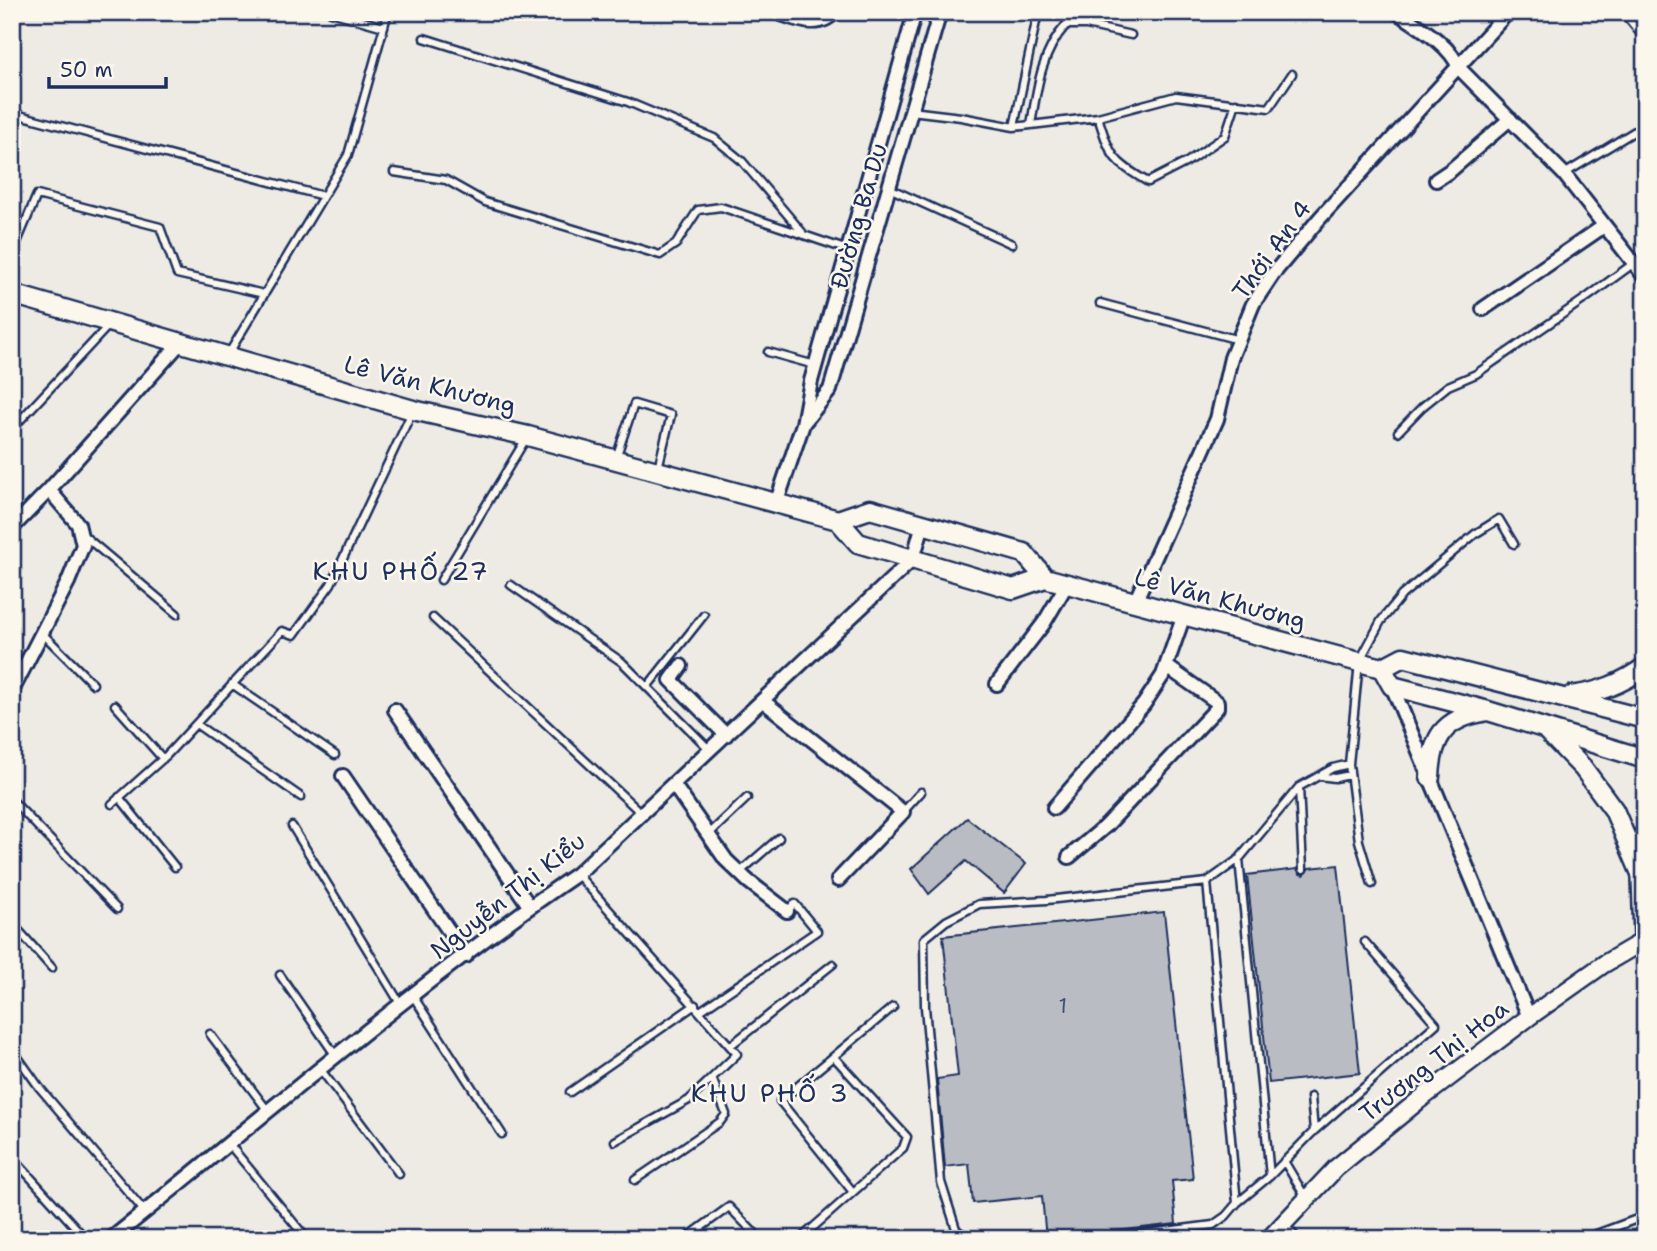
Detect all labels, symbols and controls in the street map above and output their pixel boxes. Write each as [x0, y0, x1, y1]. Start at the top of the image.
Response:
scale bar [49, 46, 166, 90]
text: 50 m [60, 56, 113, 84]
street label: Đường Ba Du [823, 139, 895, 293]
street label: Thới An 4 [1225, 194, 1319, 306]
street label: Lê Văn Khương [341, 348, 519, 422]
district label: KHU PHỐ 27 [312, 551, 490, 588]
street label: Lê Văn Khương [1131, 561, 1309, 637]
street label: Nguyễn Thị Kiểu [424, 825, 592, 967]
house number: 1 [1059, 992, 1067, 1020]
street label: Trương Thị Hoa [1353, 993, 1515, 1129]
district label: KHU PHỐ 3 [690, 1073, 850, 1110]

